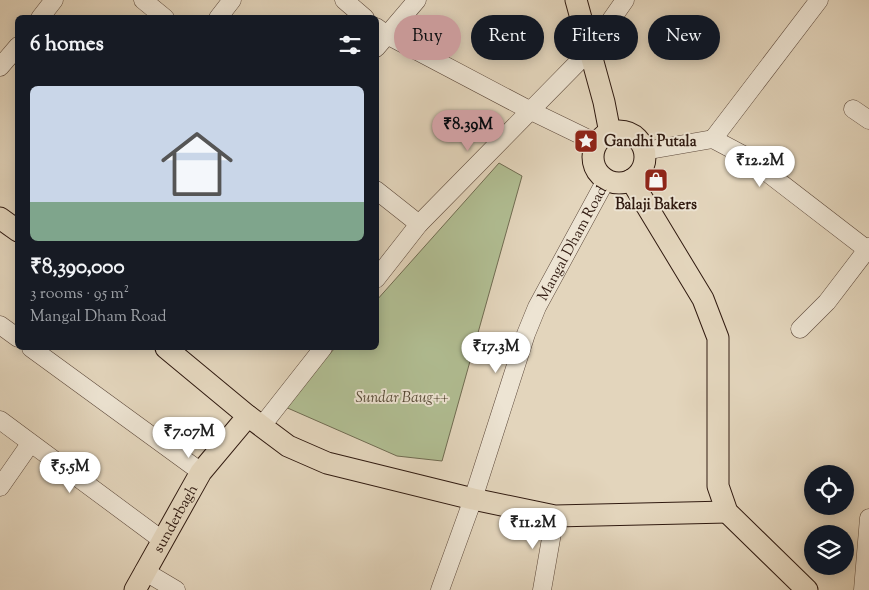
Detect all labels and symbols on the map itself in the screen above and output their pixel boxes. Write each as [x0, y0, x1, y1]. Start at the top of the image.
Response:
pin: ₹8.39M [427, 110, 509, 152]
place icon: Gandhi Putala [573, 128, 599, 154]
place label: Gandhi Putala [604, 132, 697, 153]
pin: ₹12.2M [719, 146, 801, 188]
shop icon: Balaji Bakers [643, 167, 669, 193]
street label: Mangal Dham Road [533, 182, 613, 305]
place label: Balaji Bakers [615, 195, 697, 216]
pin: ₹17.3M [455, 332, 537, 374]
park label: Sundar Baug++ [356, 388, 449, 409]
pin: ₹7.07M [148, 416, 230, 459]
pin: ₹5.5M [35, 452, 105, 494]
street label: sunderbagh [149, 481, 204, 557]
pin: ₹11.2M [492, 508, 574, 550]

